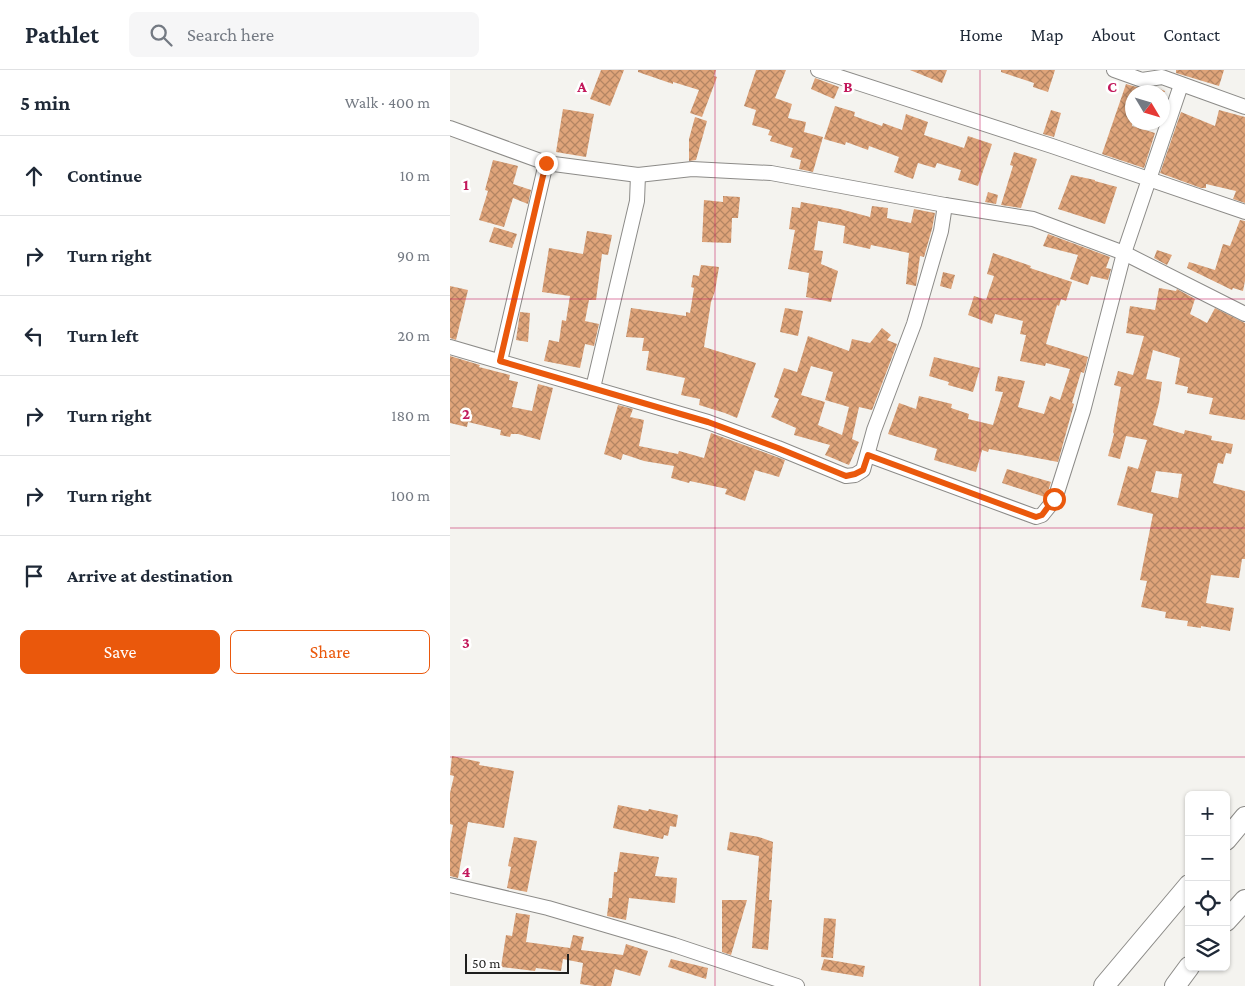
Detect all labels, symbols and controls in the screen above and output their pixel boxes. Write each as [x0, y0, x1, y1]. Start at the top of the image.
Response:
search box [129, 12, 479, 57]
text: Pathlet [25, 21, 99, 48]
icon: search [147, 21, 175, 49]
text: Search here [187, 24, 274, 45]
text: Home [960, 25, 1003, 45]
text: Map [1031, 25, 1063, 45]
text: About [1091, 25, 1135, 45]
text: Contact [1163, 25, 1220, 45]
text: A [576, 78, 587, 95]
text: B [843, 78, 853, 95]
text: C [1107, 78, 1117, 95]
north arrow [1125, 85, 1170, 130]
text: 5 min [20, 91, 70, 115]
text: Walk · 400 m [345, 94, 430, 111]
route end [535, 152, 558, 175]
icon: ahead [20, 162, 48, 190]
text: Continue [67, 165, 142, 186]
text: 10 m [400, 167, 430, 184]
text: 1 [463, 176, 469, 193]
icon: right [20, 242, 48, 270]
text: Turn right [67, 245, 152, 266]
text: 90 m [397, 247, 430, 264]
icon: left [20, 322, 48, 350]
text: Turn left [67, 325, 139, 346]
text: 20 m [397, 327, 430, 344]
icon: right [20, 402, 48, 430]
text: Turn right [67, 405, 152, 426]
text: 2 [462, 405, 470, 422]
text: 180 m [391, 407, 430, 424]
icon: right [20, 482, 48, 510]
text: Turn right [67, 485, 152, 506]
text: 100 m [391, 487, 430, 504]
route start [1043, 488, 1066, 511]
icon: arrive [20, 562, 48, 590]
text: Arrive at destination [67, 565, 233, 586]
button: Save [20, 630, 220, 674]
button: Share [230, 630, 430, 674]
text: 3 [462, 634, 470, 651]
map controls [1185, 791, 1230, 971]
button: + [1185, 791, 1230, 836]
button: − [1185, 836, 1230, 881]
text: 4 [462, 863, 471, 880]
button: locate [1185, 881, 1230, 926]
button: layers [1185, 926, 1230, 971]
scale bar [465, 951, 569, 974]
text: 50 m [472, 955, 500, 971]

